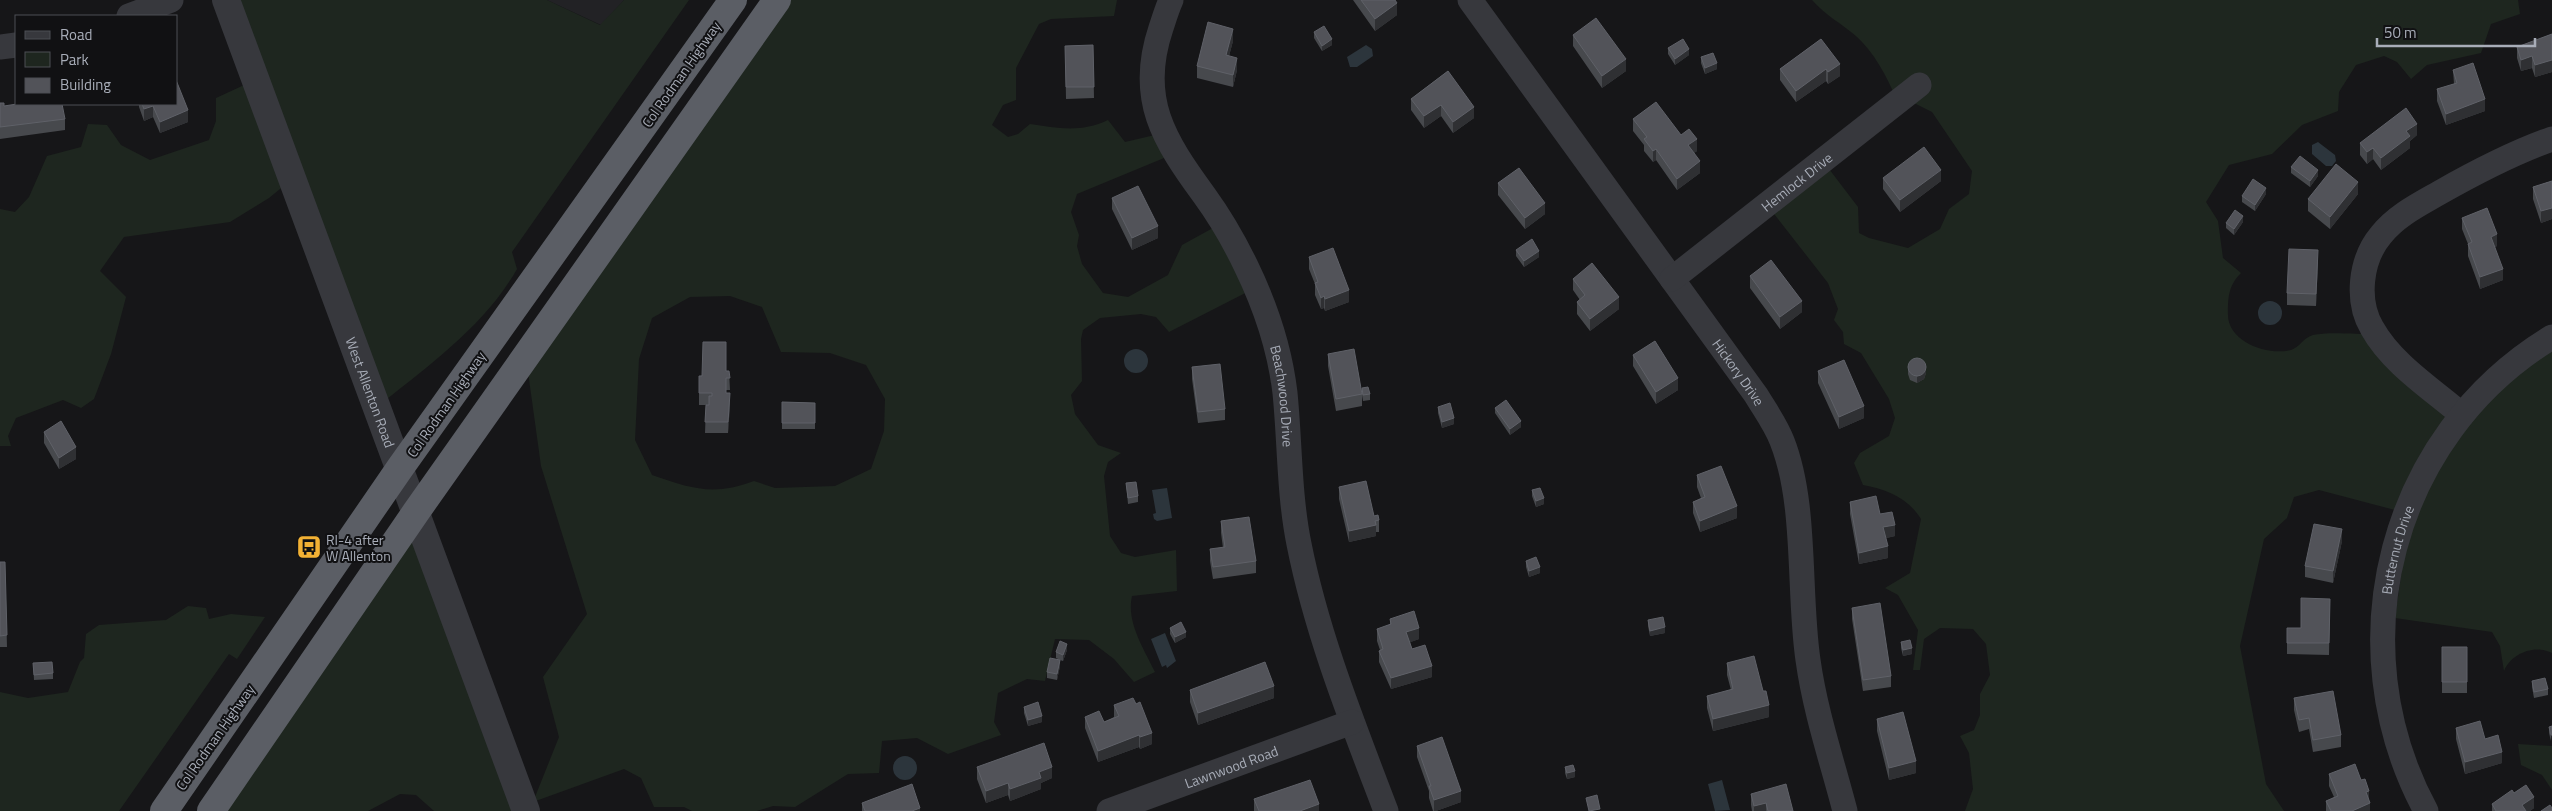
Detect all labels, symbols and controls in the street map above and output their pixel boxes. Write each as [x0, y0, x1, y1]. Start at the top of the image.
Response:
legend [15, 15, 178, 105]
scale bar [2377, 15, 2534, 47]
street label: Col Rodman Highway [636, 16, 726, 131]
text: 50 m [2384, 21, 2417, 44]
text: Road [60, 23, 92, 46]
text: Park [60, 48, 89, 71]
text: Building [60, 73, 111, 96]
street label: Hemlock Drive [1756, 147, 1836, 216]
street label: West Allenton Road [341, 334, 401, 450]
street label: Hickory Drive [1708, 334, 1770, 409]
street label: Beachwood Drive [1266, 343, 1299, 448]
street label: Col Rodman Highway [401, 346, 491, 461]
street label: Butternut Drive [2375, 502, 2418, 596]
place label: RI-4 after W Allenton [326, 529, 391, 566]
bus stop icon: RI-4 after W Allenton [296, 534, 322, 560]
street label: Col Rodman Highway [170, 679, 260, 794]
street label: Lawnwood Road [1181, 740, 1281, 793]

